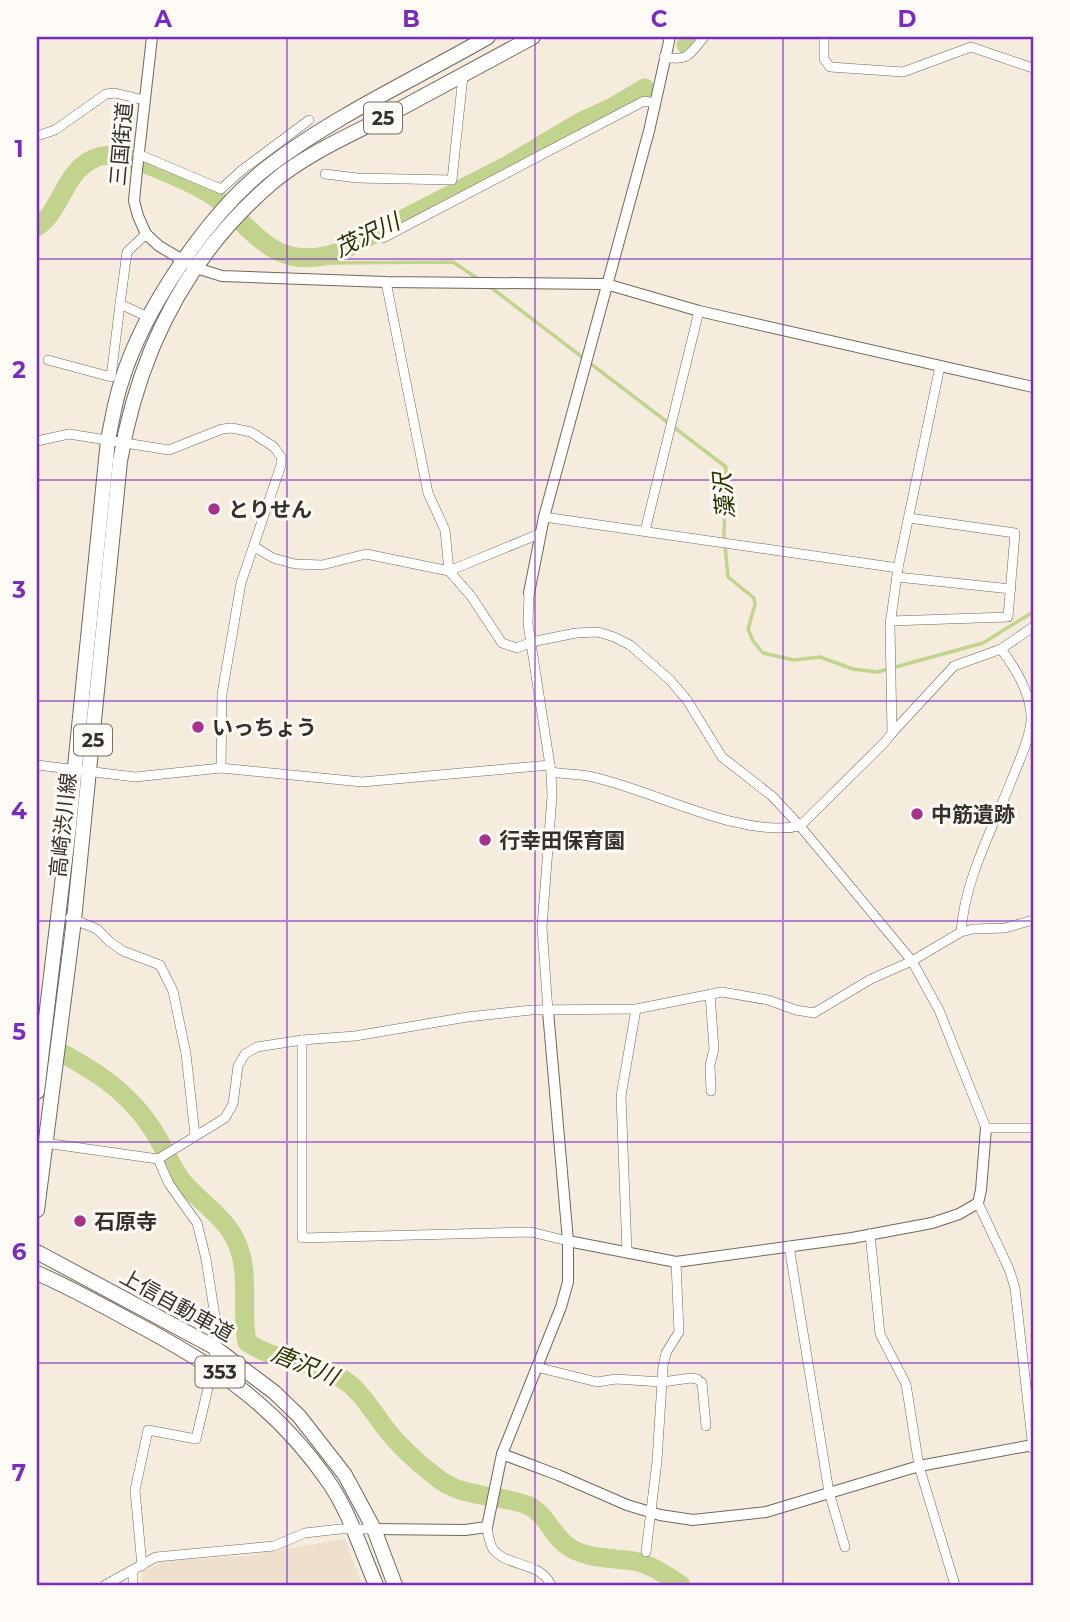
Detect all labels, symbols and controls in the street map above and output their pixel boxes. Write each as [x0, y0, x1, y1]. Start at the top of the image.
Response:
text: A [153, 5, 172, 33]
text: B [402, 5, 420, 33]
text: C [651, 5, 668, 33]
text: D [898, 5, 917, 33]
street label: 三国街道 [105, 101, 137, 187]
road number: 25 [364, 102, 402, 134]
text: 1 [14, 135, 24, 163]
water label: 茂沢川 [330, 206, 407, 263]
text: 2 [12, 356, 26, 384]
water label: 藻沢 [708, 469, 740, 520]
place label: とりせん [228, 497, 312, 522]
marker: とりせん [206, 501, 222, 517]
text: 3 [11, 576, 26, 604]
place label: いっちょう [212, 715, 317, 740]
marker: いっちょう [190, 719, 206, 735]
road number: 25 [74, 724, 112, 755]
street label: 高崎渋川線 [45, 771, 81, 879]
text: 4 [11, 797, 27, 825]
place label: 中筋遺跡 [931, 802, 1015, 827]
marker: 中筋遺跡 [909, 806, 925, 822]
place label: 行幸田保育園 [499, 828, 625, 853]
marker: 行幸田保育園 [477, 832, 493, 848]
text: 5 [12, 1018, 26, 1046]
place label: 石原寺 [94, 1209, 157, 1234]
marker: 石原寺 [72, 1213, 88, 1229]
text: 6 [12, 1238, 27, 1266]
street label: 上信自動車道 [116, 1264, 238, 1346]
water label: 唐沢川 [268, 1339, 345, 1392]
road number: 353 [196, 1356, 244, 1388]
text: 7 [12, 1459, 26, 1487]

